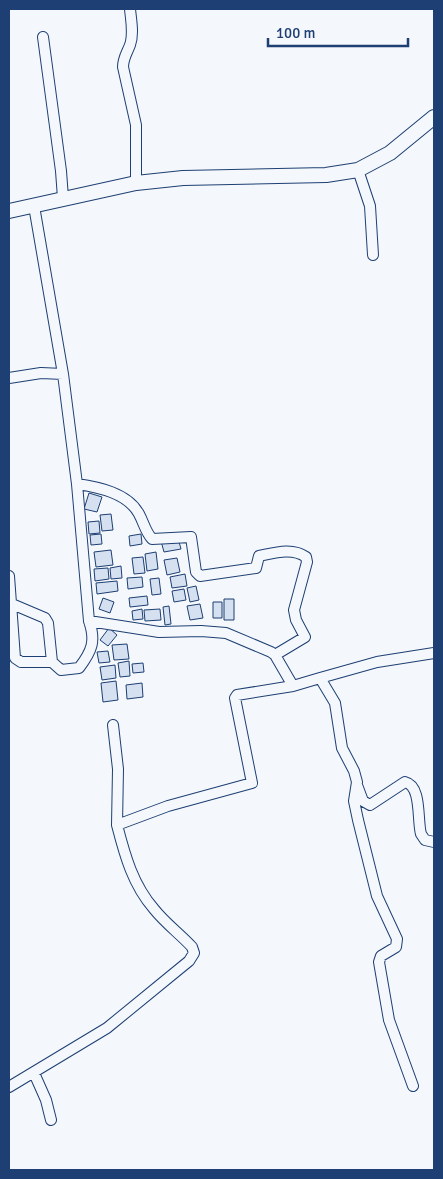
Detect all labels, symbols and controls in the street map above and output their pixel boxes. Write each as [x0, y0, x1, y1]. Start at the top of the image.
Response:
scale bar [268, 15, 408, 47]
text: 100 m [276, 24, 316, 42]

